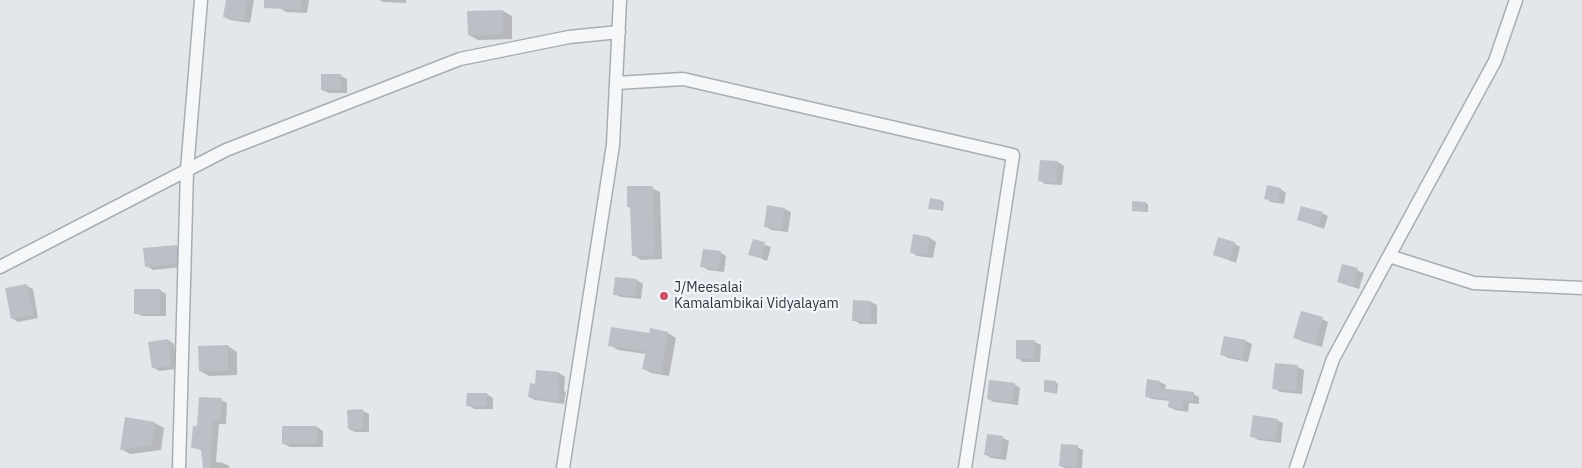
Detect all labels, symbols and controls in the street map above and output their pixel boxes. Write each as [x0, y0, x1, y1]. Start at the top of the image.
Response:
place label: J/Meesalai Kamalambikai Vidyalayam [674, 280, 839, 312]
marker: J/Meesalai Kamalambikai Vidyalayam [658, 290, 670, 302]

